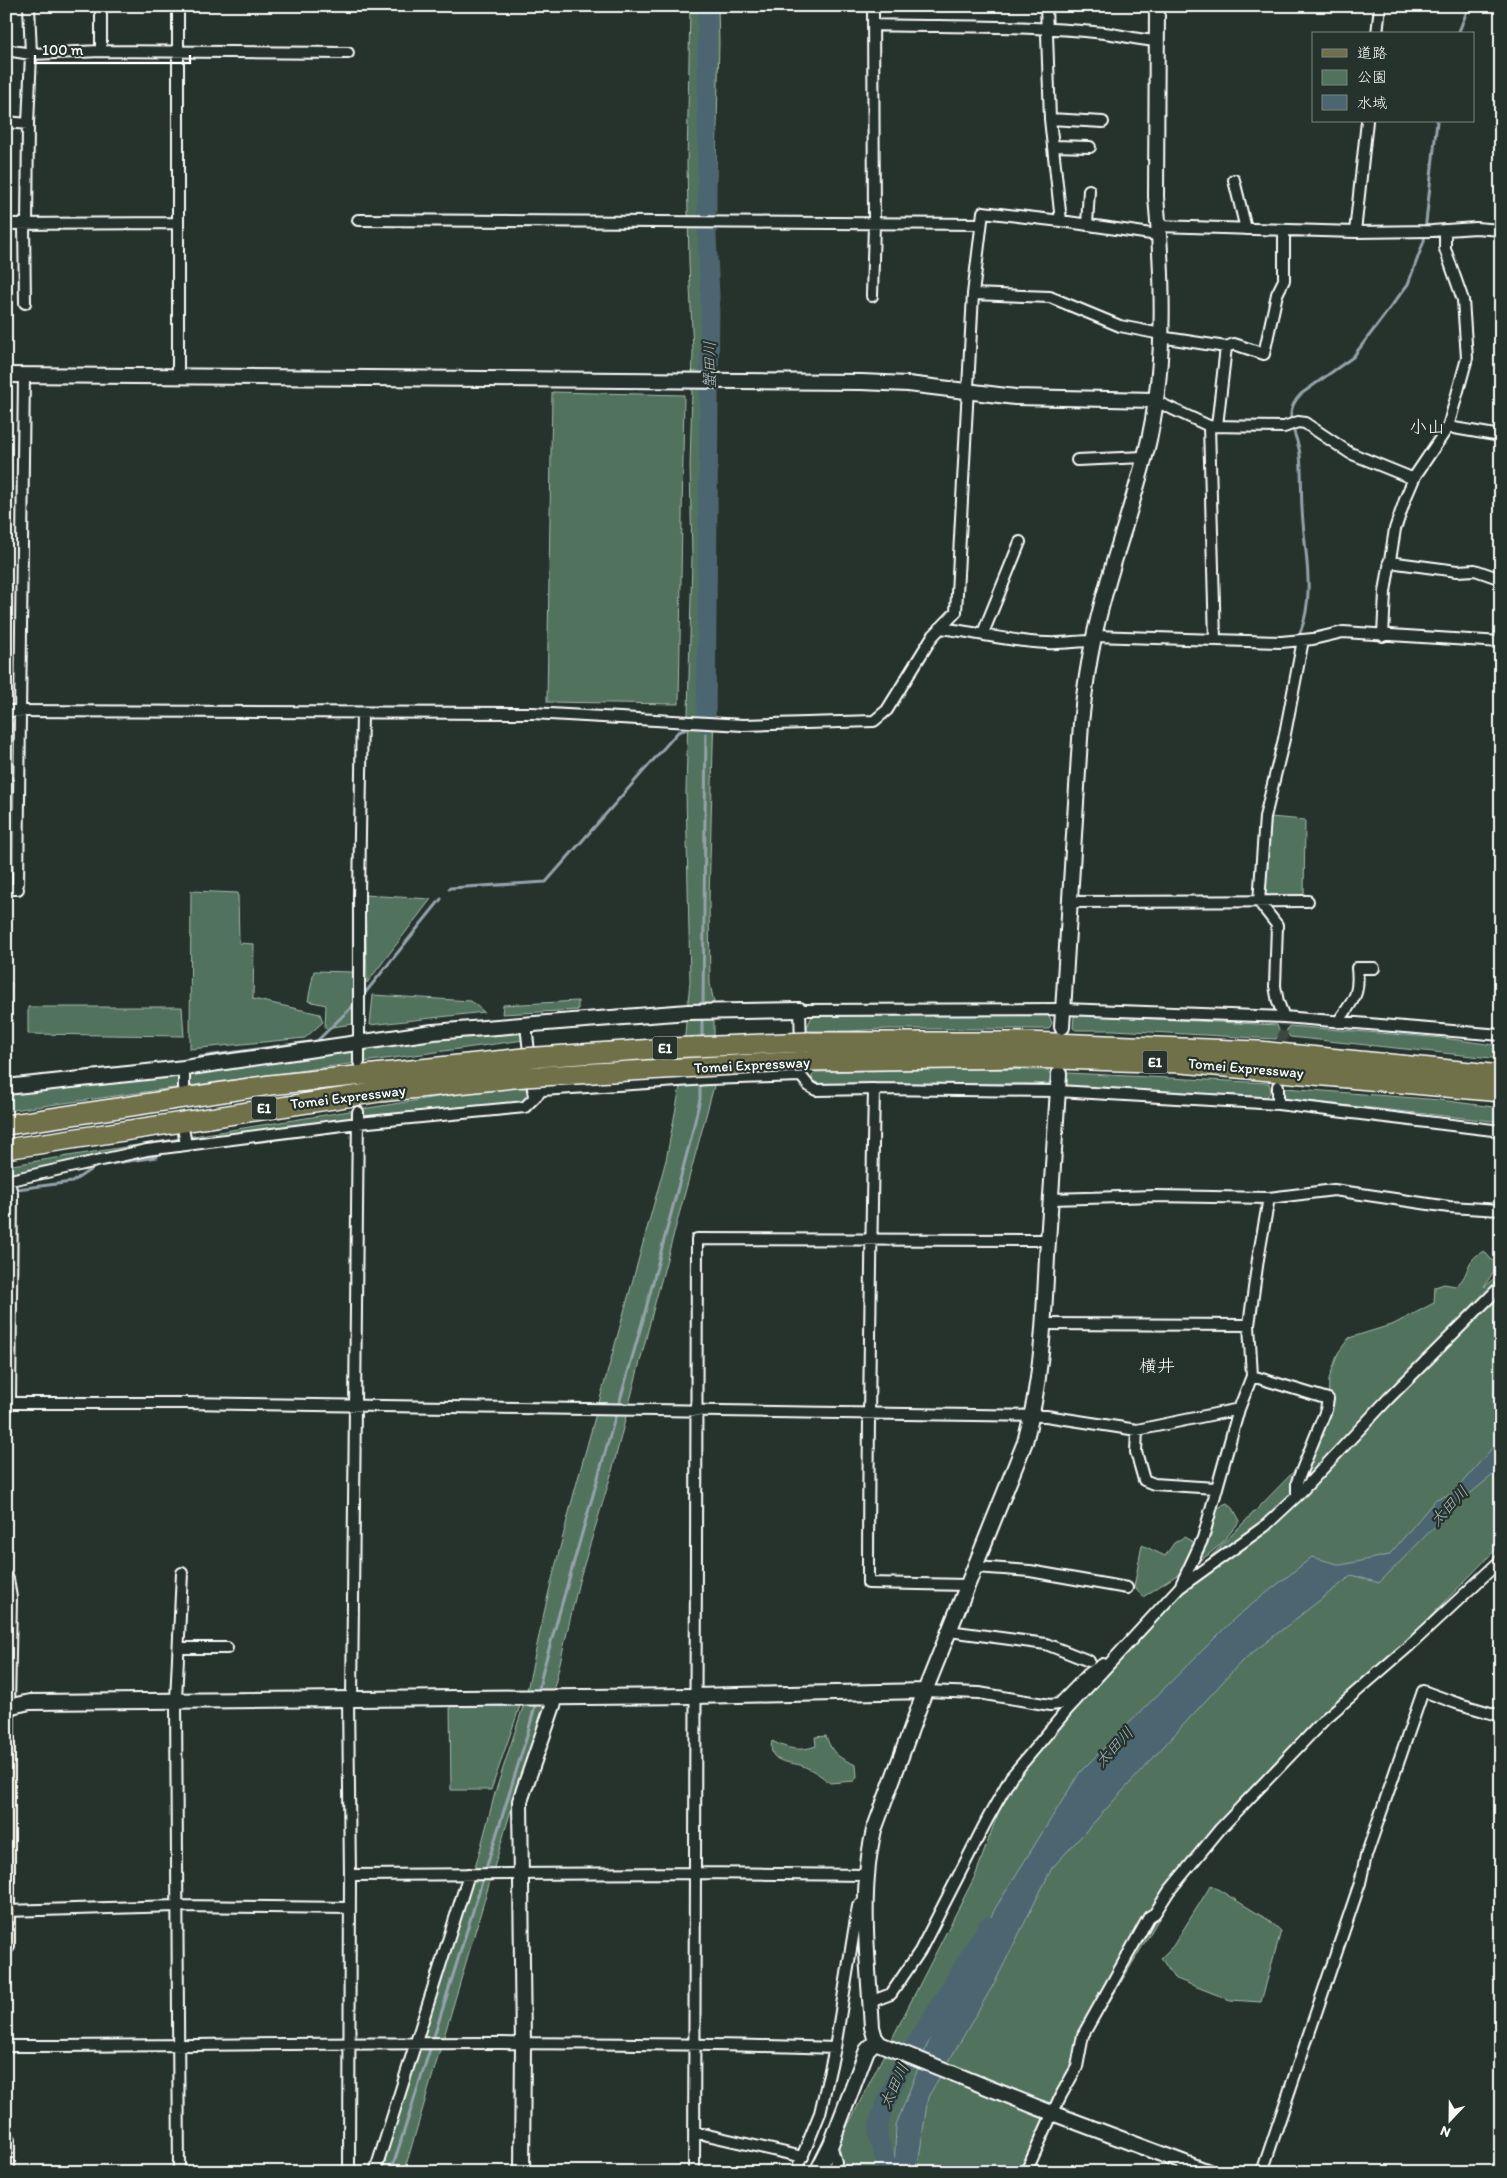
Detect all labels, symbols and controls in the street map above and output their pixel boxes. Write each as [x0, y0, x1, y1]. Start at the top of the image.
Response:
scale bar [35, 32, 190, 64]
legend [1312, 32, 1474, 122]
text: 100 m [42, 41, 84, 59]
text: 道路 [1357, 44, 1387, 62]
text: 公園 [1357, 68, 1387, 86]
text: 水域 [1357, 94, 1387, 112]
water label: 蟹田川 [700, 341, 719, 389]
district label: 小山 [1409, 416, 1445, 438]
road number: E1 [652, 1036, 678, 1060]
road number: E1 [1142, 1050, 1168, 1074]
street label: Tomei Expressway [694, 1053, 810, 1077]
street label: Tomei Expressway [1187, 1054, 1305, 1082]
street label: Tomei Expressway [289, 1081, 407, 1113]
road number: E1 [252, 1096, 276, 1120]
district label: 横井 [1139, 1355, 1175, 1377]
water label: 太田川 [1426, 1482, 1472, 1530]
water label: 太田川 [1091, 1723, 1137, 1771]
water label: 太田川 [875, 2060, 913, 2112]
north arrow [1424, 2096, 1474, 2146]
text: N [1438, 2122, 1453, 2141]

